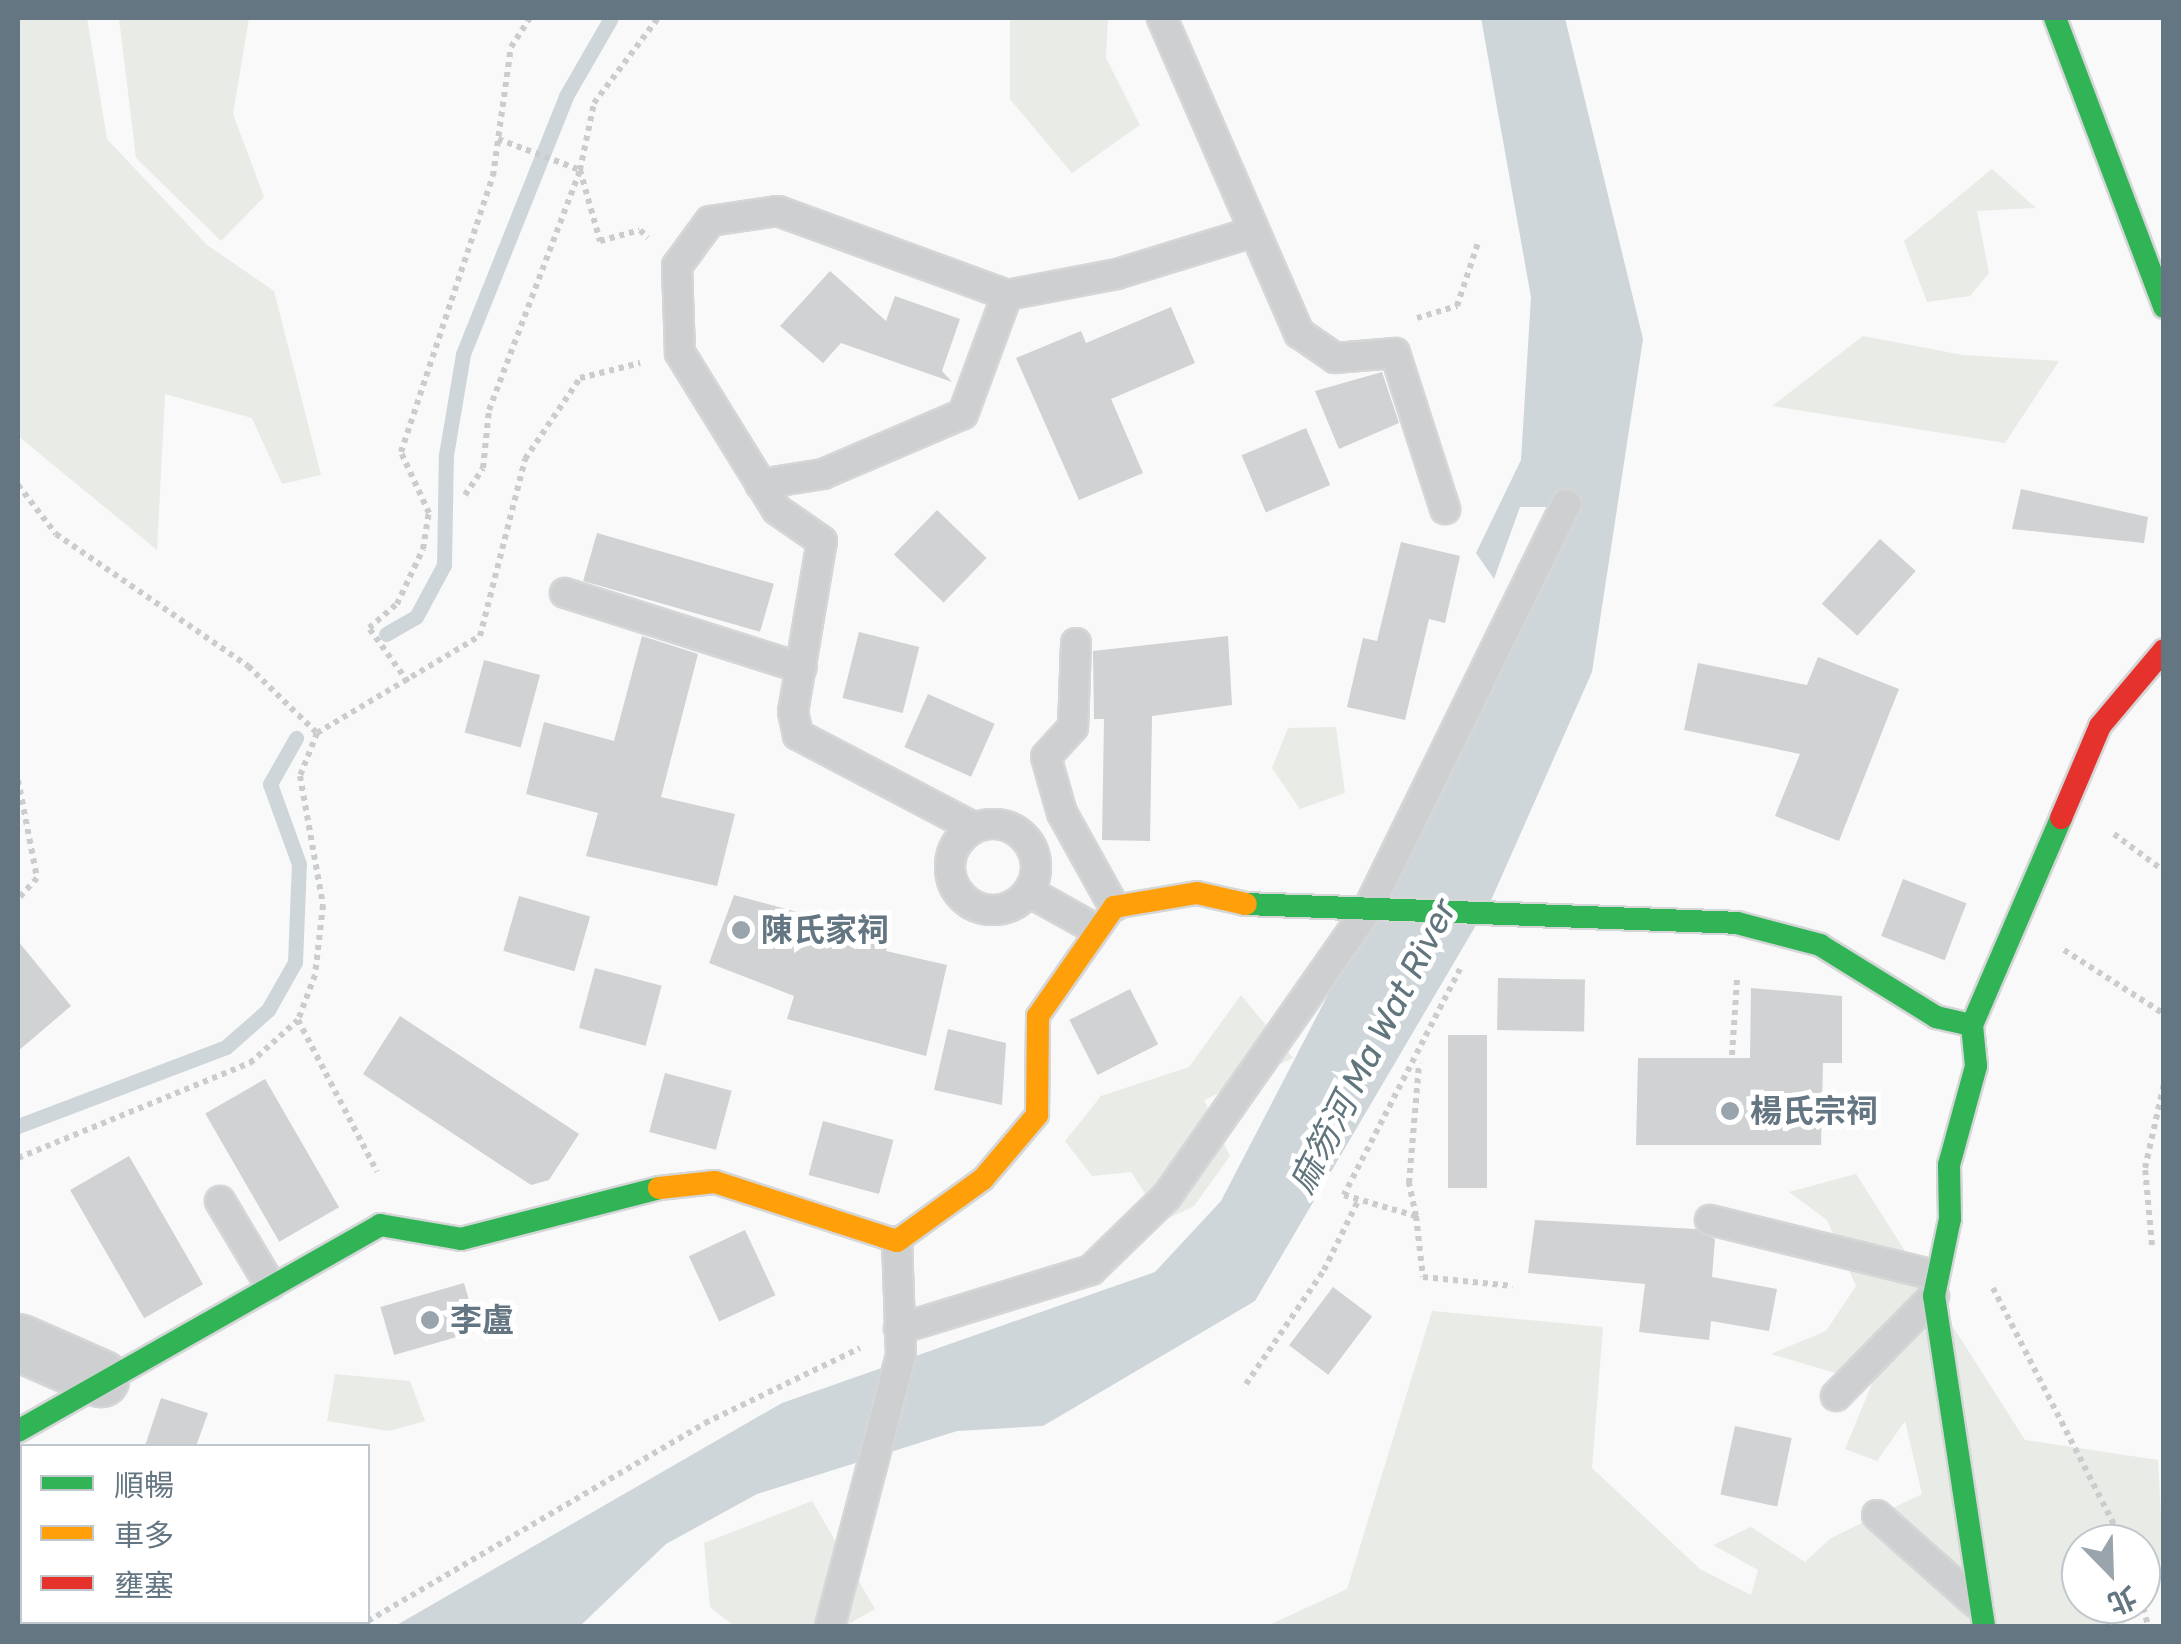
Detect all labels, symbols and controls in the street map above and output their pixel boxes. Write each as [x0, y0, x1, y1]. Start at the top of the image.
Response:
water label: 麻笏河 Ma Wat River [1281, 892, 1465, 1200]
place label: 陳氏家祠 [761, 911, 889, 949]
marker: 陳氏家祠 [730, 919, 752, 941]
place label: 楊氏宗祠 [1750, 1092, 1878, 1130]
marker: 楊氏宗祠 [1719, 1100, 1741, 1122]
place label: 李盧 [450, 1301, 514, 1339]
marker: 李盧 [419, 1309, 441, 1331]
legend [20, 1444, 370, 1624]
text: 順暢 [114, 1468, 174, 1504]
text: 車多 [114, 1518, 174, 1554]
north arrow [2061, 1524, 2161, 1624]
text: 壅塞 [114, 1568, 174, 1604]
text: 北 [2103, 1580, 2141, 1621]

